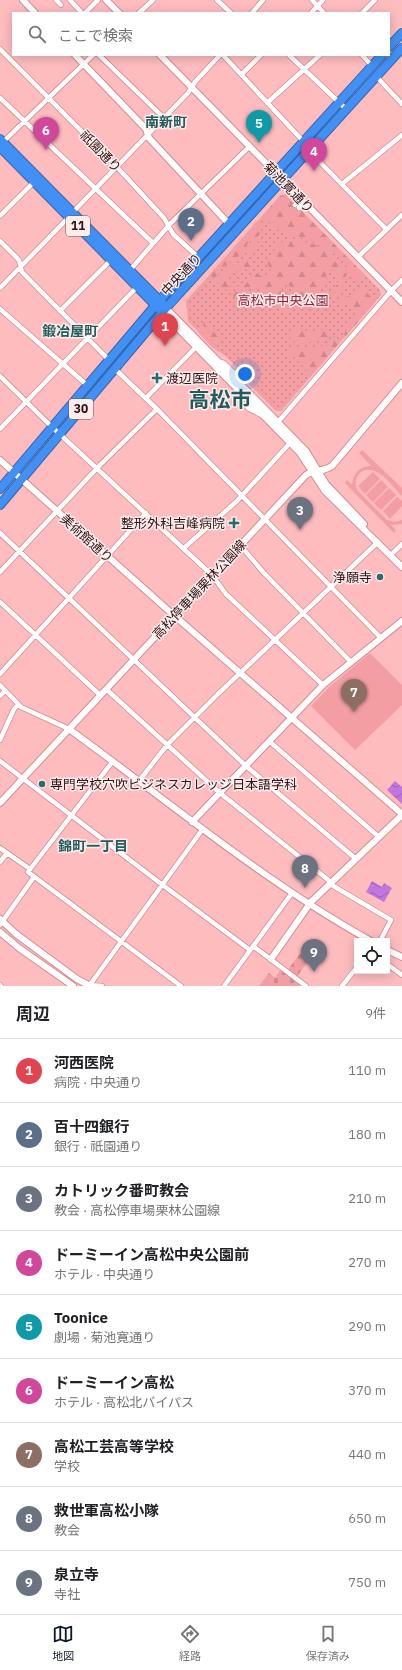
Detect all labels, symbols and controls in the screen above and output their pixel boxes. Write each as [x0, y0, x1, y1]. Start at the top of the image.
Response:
search box [12, 12, 390, 56]
icon: search [26, 23, 48, 45]
text: ここで検索 [58, 26, 133, 45]
pin: 5 [246, 110, 272, 143]
district label: 南新町 [145, 113, 187, 131]
pin: 6 [33, 117, 59, 150]
street label: 祇園通り [76, 127, 125, 176]
pin: 4 [301, 138, 327, 171]
street label: 菊池寛通り [260, 158, 317, 217]
pin: 2 [178, 208, 204, 241]
road number: 11 [66, 216, 90, 236]
street label: 中央通り [157, 250, 205, 299]
park label: 高松市中央公園 [237, 292, 329, 309]
pin: 1 [152, 313, 178, 346]
district label: 鍛冶屋町 [42, 322, 98, 340]
your location [235, 364, 255, 384]
place label: 渡辺医院 [166, 370, 218, 387]
marker: 渡辺医院 [151, 372, 163, 384]
district label: 高松市 [189, 385, 252, 413]
road number: 30 [69, 399, 93, 419]
pin: 3 [287, 497, 313, 530]
street label: 美術館通り [57, 510, 117, 566]
place label: 整形外科吉峰病院 [121, 515, 225, 532]
marker: 整形外科吉峰病院 [228, 517, 240, 529]
street label: 高松停車場栗林公園線 [149, 536, 250, 643]
place label: 浄願寺 [333, 569, 372, 586]
marker: 浄願寺 [375, 572, 385, 582]
pin: 7 [341, 679, 367, 712]
place label: 専門学校穴吹ビジネスカレッジ日本語学科 [50, 776, 297, 793]
marker: 専門学校穴吹ビジネスカレッジ日本語学科 [37, 779, 47, 789]
district label: 錦町一丁目 [58, 837, 128, 855]
pin: 8 [292, 855, 318, 888]
map controls [354, 938, 390, 974]
button: locate [354, 938, 390, 974]
pin: 9 [301, 939, 327, 972]
text: 周辺 [16, 1003, 50, 1025]
text: 9件 [365, 1005, 386, 1022]
text: 河西医院 [54, 1053, 114, 1072]
text: 1 [25, 1062, 33, 1079]
text: 110 m [348, 1062, 386, 1079]
text: 病院 · 中央通り [54, 1074, 142, 1091]
text: 百十四銀行 [54, 1117, 129, 1136]
text: 2 [25, 1126, 33, 1143]
text: 180 m [348, 1126, 386, 1143]
text: 銀行 · 祇園通り [54, 1138, 142, 1155]
text: カトリック番町教会 [54, 1181, 189, 1200]
text: 3 [25, 1190, 33, 1207]
text: 210 m [348, 1190, 386, 1207]
text: 教会 · 高松停車場栗林公園線 [54, 1202, 220, 1219]
text: ドーミーイン高松中央公園前 [54, 1245, 249, 1264]
text: 4 [25, 1254, 33, 1271]
text: 270 m [348, 1254, 386, 1271]
text: ホテル · 中央通り [54, 1266, 155, 1283]
text: Toonice [54, 1308, 108, 1327]
text: 5 [25, 1318, 33, 1335]
text: 290 m [348, 1318, 386, 1335]
text: 劇場 · 菊池寛通り [54, 1329, 155, 1346]
text: ドーミーイン高松 [54, 1373, 174, 1392]
text: 6 [25, 1382, 33, 1399]
text: 370 m [348, 1382, 386, 1399]
text: ホテル · 高松北バイパス [54, 1394, 194, 1411]
text: 高松工芸高等学校 [54, 1437, 174, 1456]
text: 7 [25, 1446, 33, 1463]
text: 440 m [348, 1446, 386, 1463]
text: 学校 [54, 1458, 80, 1475]
text: 救世軍高松小隊 [54, 1501, 159, 1520]
text: 8 [25, 1510, 33, 1527]
text: 650 m [348, 1510, 386, 1527]
text: 教会 [54, 1522, 80, 1539]
text: 泉立寺 [54, 1565, 99, 1584]
text: 9 [25, 1574, 33, 1591]
text: 750 m [348, 1574, 386, 1591]
text: 寺社 [54, 1586, 80, 1603]
tab: 地図 [52, 1623, 74, 1663]
tab: 経路 [179, 1623, 201, 1663]
tab: 保存済み [306, 1623, 350, 1663]

